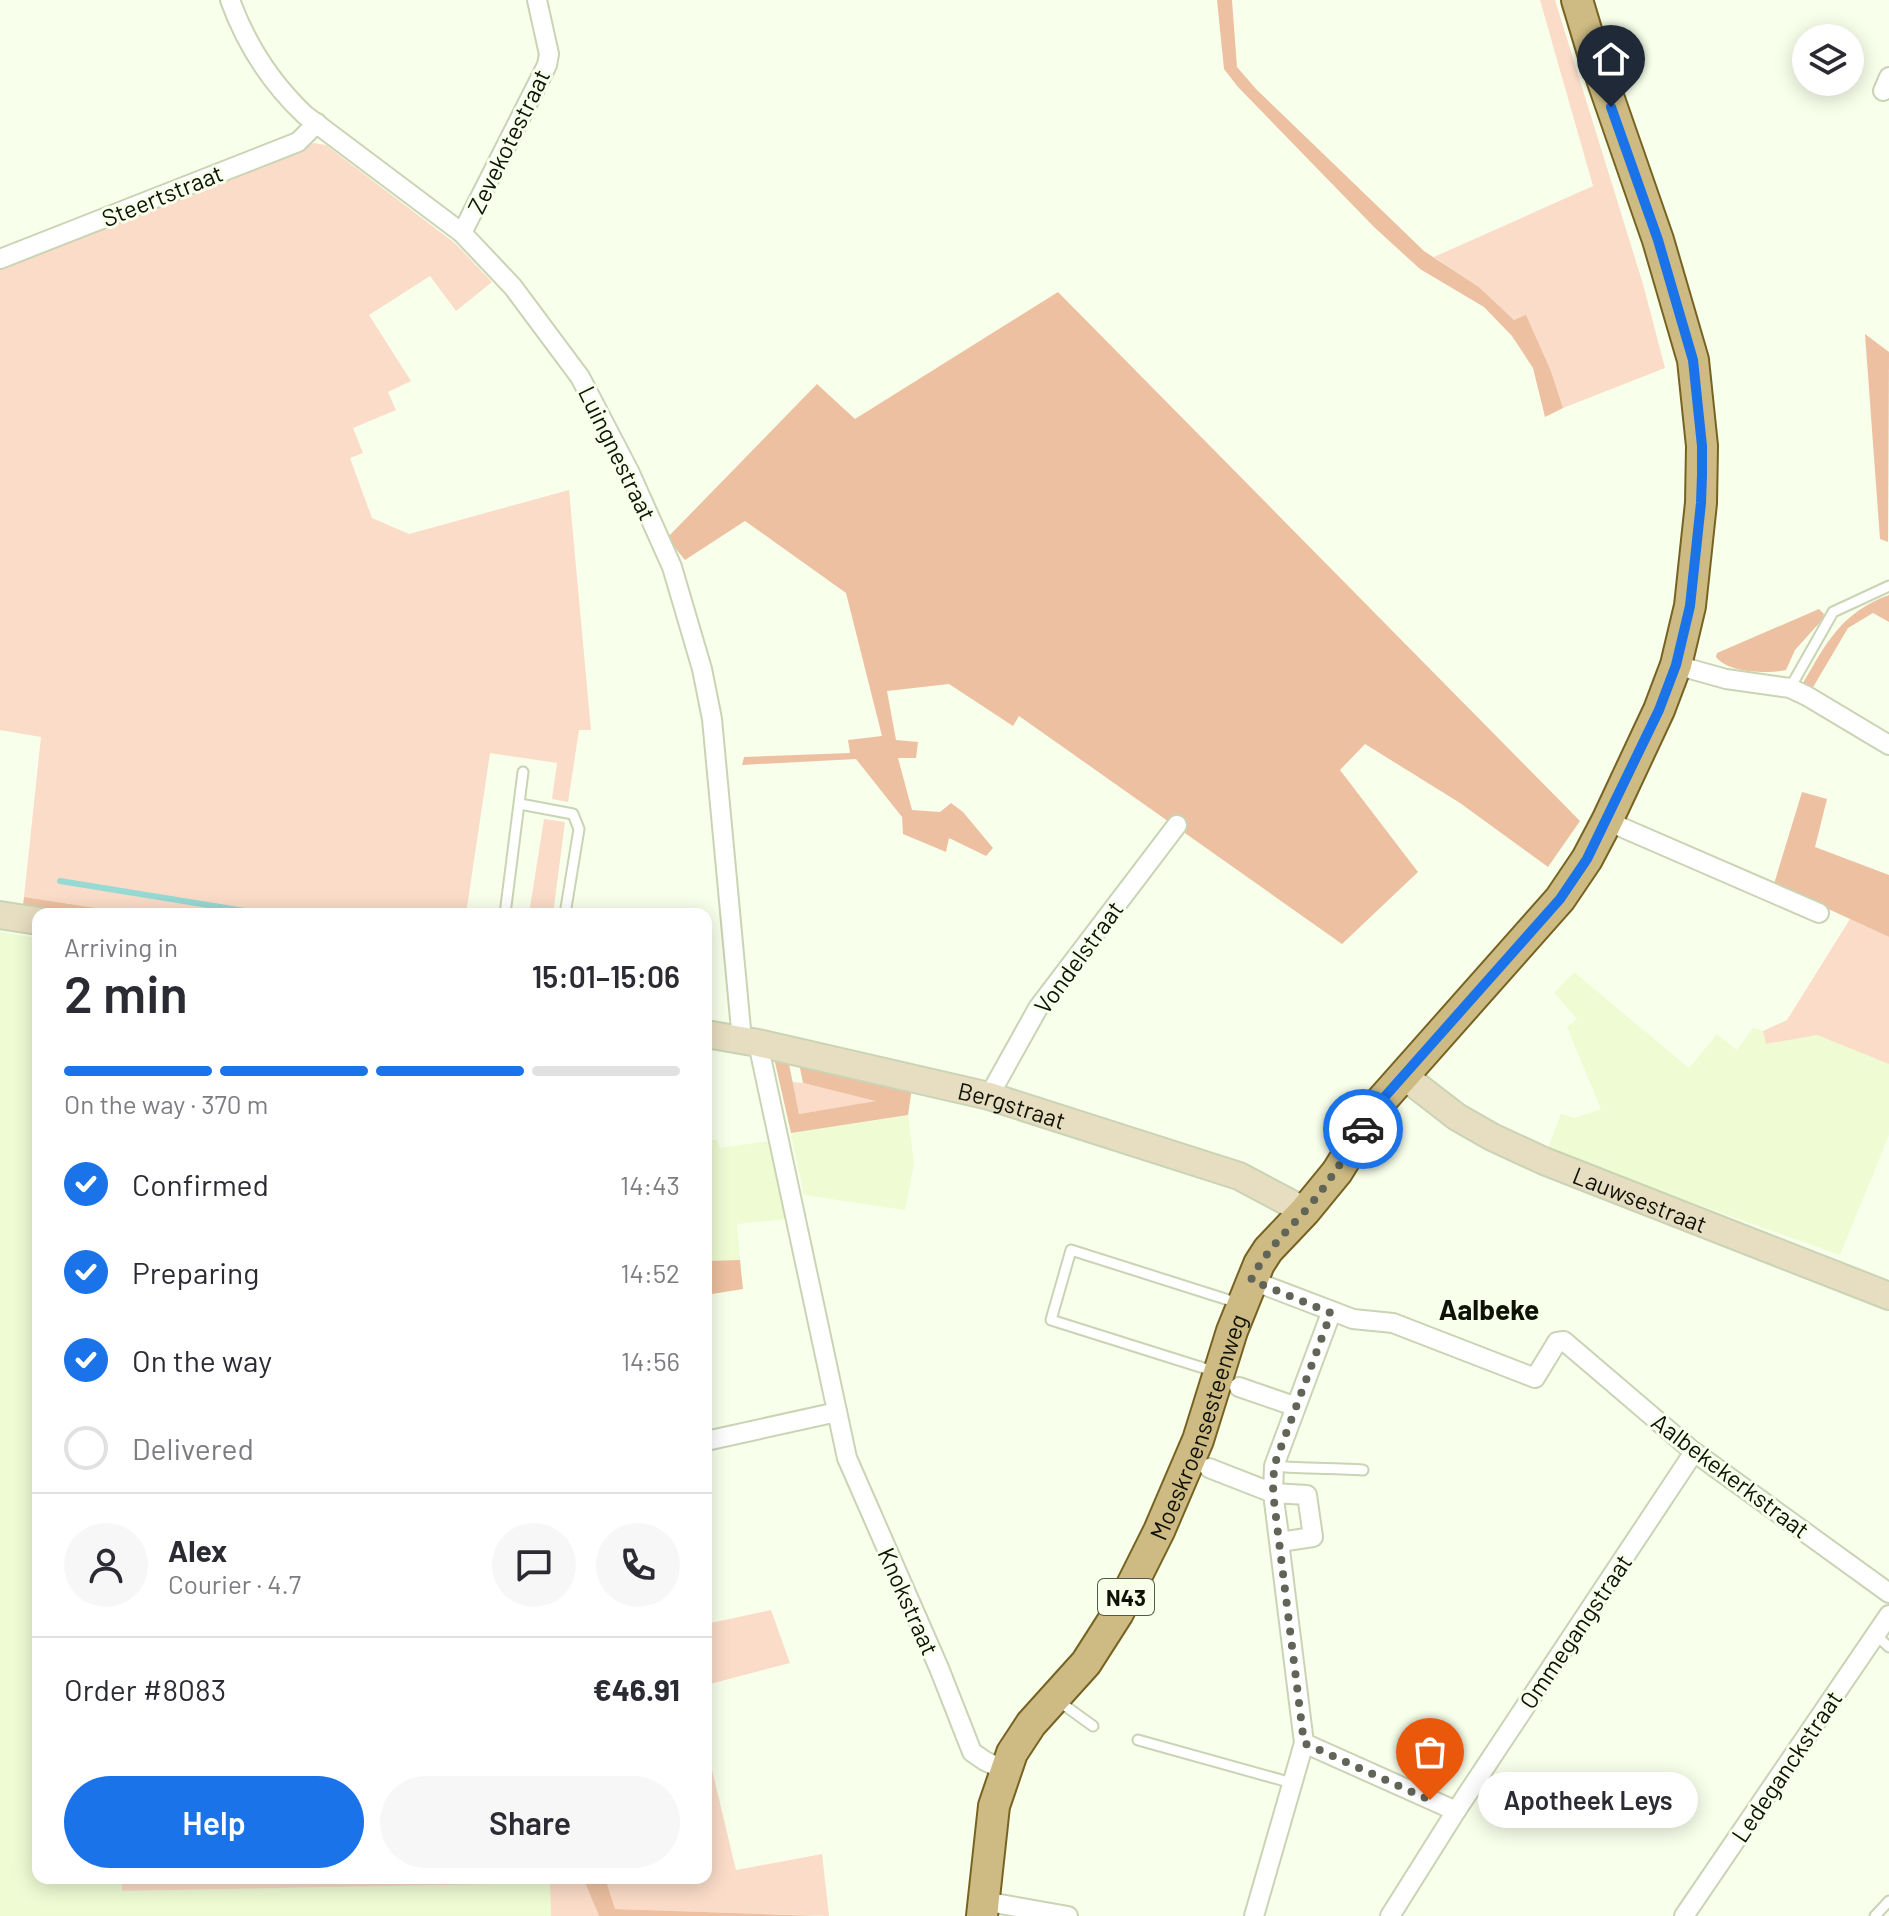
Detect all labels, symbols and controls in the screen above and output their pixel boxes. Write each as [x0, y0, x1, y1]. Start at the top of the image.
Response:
map controls [1792, 24, 1864, 96]
button: layers [1792, 24, 1864, 96]
pin [1577, 25, 1645, 107]
icon: home [1589, 37, 1633, 81]
street label: Zevekotestraat [461, 64, 555, 218]
street label: Steertstraat [97, 158, 227, 232]
street label: Luingnestraat [573, 381, 663, 525]
street label: Vondelstraat [1027, 895, 1129, 1019]
text: Arriving in [64, 931, 178, 962]
text: 15:01–15:06 [532, 958, 680, 994]
text: 2 min [64, 961, 188, 1023]
street label: Bergstraat [955, 1075, 1069, 1134]
text: On the way · 370 m [64, 1088, 268, 1119]
courier [1323, 1089, 1403, 1169]
icon: car [1341, 1107, 1385, 1151]
street label: Lauwsestraat [1569, 1159, 1712, 1238]
icon: check [64, 1162, 108, 1206]
text: Confirmed [132, 1166, 269, 1202]
text: 14:43 [620, 1169, 680, 1200]
icon: check [64, 1250, 108, 1294]
text: Preparing [132, 1254, 259, 1290]
text: 14:52 [620, 1257, 680, 1288]
district label: Aalbeke [1439, 1292, 1539, 1326]
street label: Moeskroensesteenweg [1143, 1309, 1252, 1544]
icon: check [64, 1338, 108, 1382]
text: On the way [132, 1342, 272, 1378]
text: 14:56 [621, 1345, 680, 1376]
street label: Aalbekekerkstraat [1647, 1406, 1815, 1544]
text: Delivered [132, 1430, 254, 1466]
button: person [64, 1523, 148, 1607]
button: chat [492, 1523, 576, 1607]
button: phone [596, 1523, 680, 1607]
text: Alex [168, 1532, 227, 1568]
street label: Knokstraat [872, 1543, 946, 1659]
street label: Ommegangstraat [1513, 1548, 1637, 1714]
text: Courier · 4.7 [168, 1568, 301, 1599]
road number: N43 [1098, 1579, 1154, 1615]
text: Order #8083 [64, 1671, 226, 1707]
text: €46.91 [593, 1671, 680, 1707]
street label: Ledeganckstraat [1725, 1685, 1847, 1847]
pin [1396, 1718, 1464, 1800]
icon: bag [1408, 1730, 1452, 1774]
callout: Apotheek Leys [1478, 1772, 1698, 1828]
button: Help [64, 1776, 364, 1868]
button: Share [380, 1776, 680, 1868]
text: Apotheek Leys [1503, 1784, 1673, 1815]

